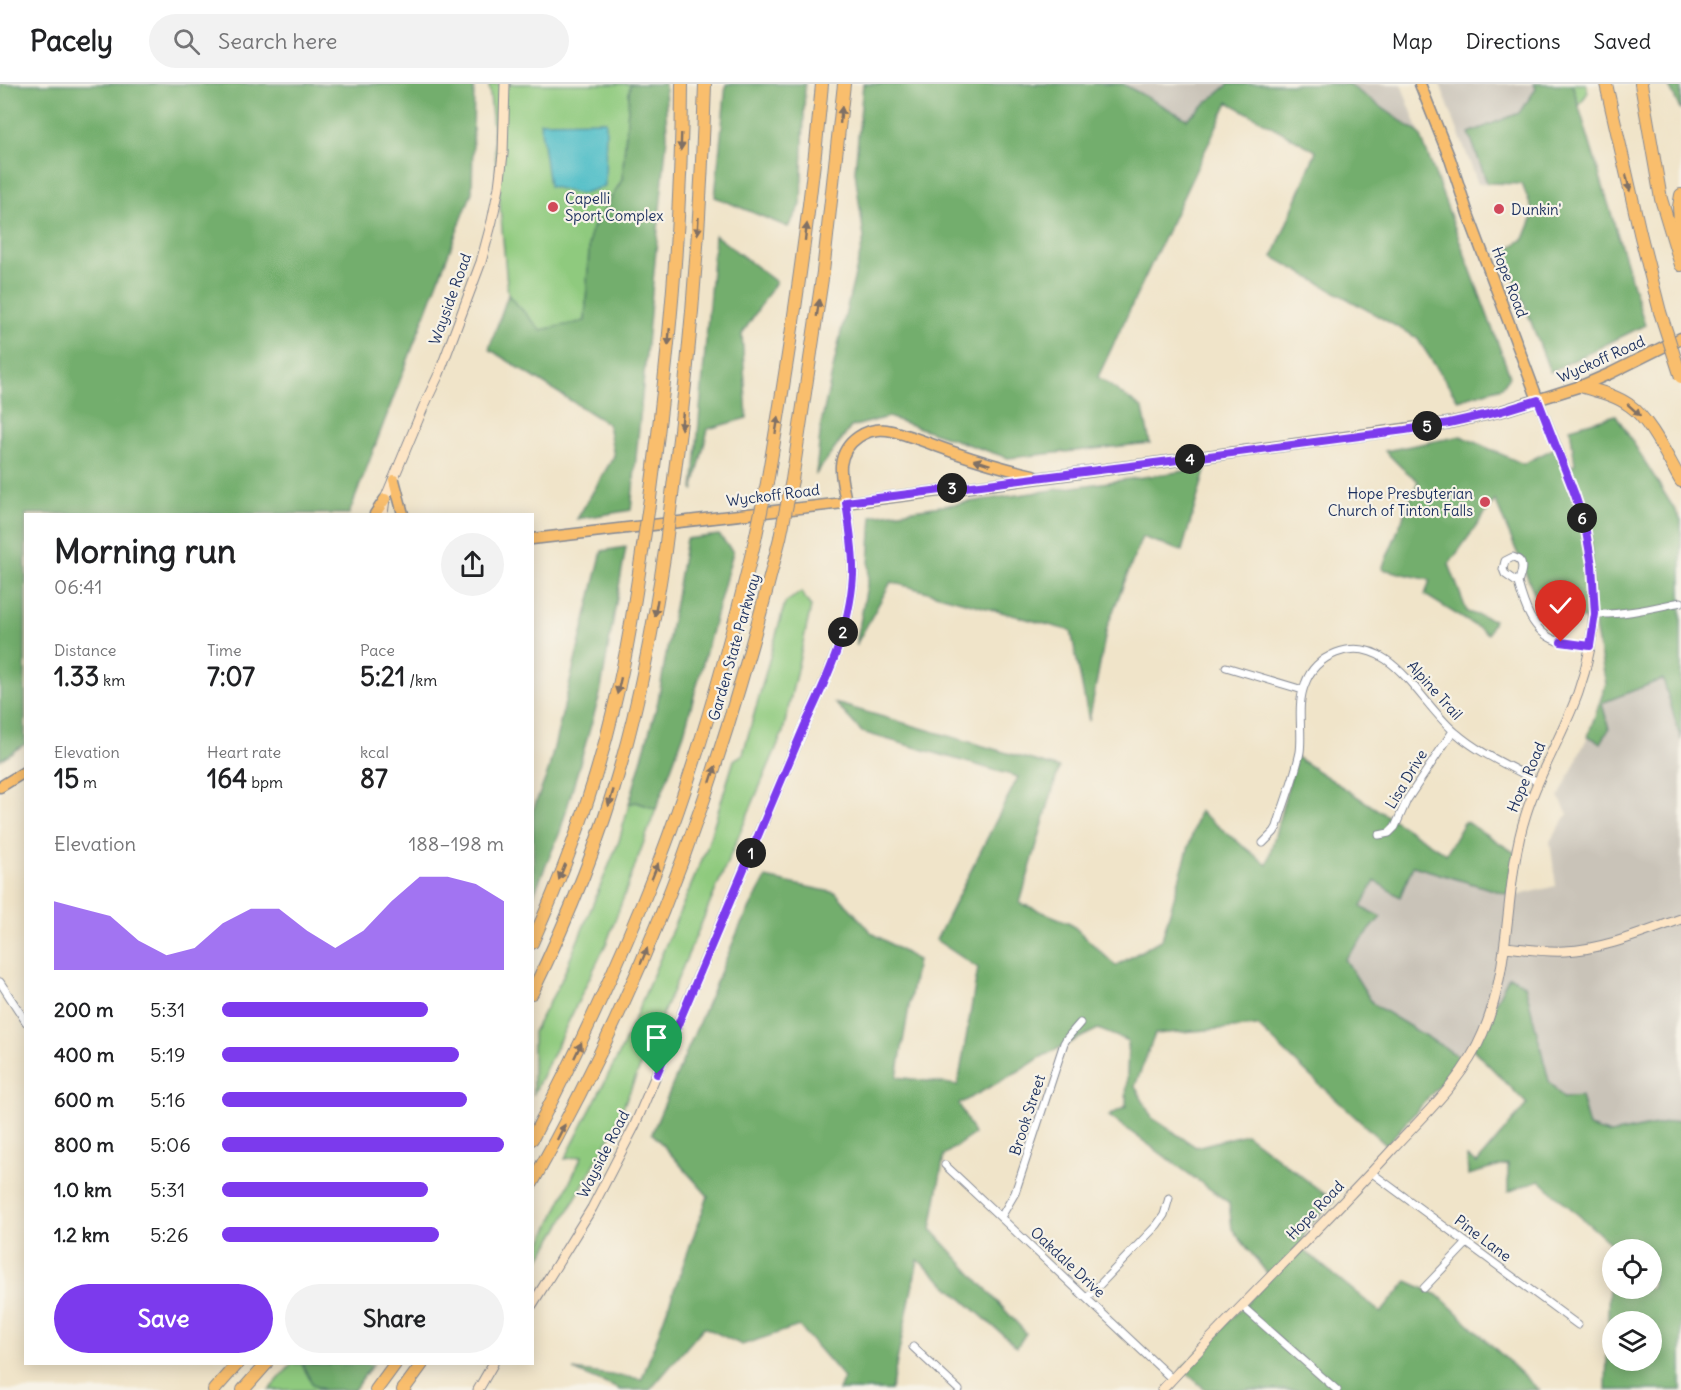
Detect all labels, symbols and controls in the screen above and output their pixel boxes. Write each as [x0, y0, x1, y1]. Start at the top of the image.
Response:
search box [149, 14, 569, 68]
text: Pacely [30, 23, 113, 59]
icon: search [170, 25, 203, 58]
text: Search here [218, 27, 337, 55]
text: Map [1392, 28, 1433, 55]
text: Directions [1466, 28, 1560, 55]
text: Saved [1593, 28, 1651, 55]
one-way arrow [836, 105, 846, 124]
one-way arrow [676, 133, 685, 152]
one-way arrow [1624, 174, 1634, 192]
place label: Capelli Sport Complex [565, 189, 664, 225]
marker: Capelli Sport Complex [546, 200, 560, 214]
place label: Dunkin' [1511, 200, 1562, 219]
marker: Dunkin' [1492, 202, 1506, 216]
one-way arrow [694, 217, 703, 236]
one-way arrow [802, 223, 811, 242]
street label: Hope Road [1488, 244, 1532, 320]
street label: Wayside Road [425, 251, 475, 347]
one-way arrow [813, 299, 823, 318]
one-way arrow [664, 328, 674, 347]
street label: Wyckoff Road [1554, 331, 1648, 387]
one-way arrow [1626, 403, 1641, 416]
one-way arrow [677, 411, 687, 430]
pin: 5 [1412, 411, 1442, 441]
one-way arrow [773, 415, 782, 434]
text: 5 [1422, 416, 1432, 436]
pin: 4 [1175, 444, 1205, 474]
text: 4 [1185, 449, 1195, 469]
one-way arrow [973, 457, 991, 466]
pin: 3 [937, 473, 967, 503]
text: 3 [947, 478, 957, 498]
street label: Wyckoff Road [725, 480, 821, 510]
place label: Hope Presbyterian Church of Tinton Falls [1328, 484, 1473, 520]
marker: Hope Presbyterian Church of Tinton Falls [1478, 495, 1492, 509]
pin: 6 [1567, 503, 1597, 533]
text: 6 [1577, 508, 1587, 528]
text: Morning run [54, 530, 236, 572]
button: share [441, 533, 504, 596]
street label: Garden State Parkway [704, 571, 764, 723]
text: 06:41 [54, 574, 103, 599]
pin [1535, 580, 1586, 642]
icon: check [1544, 589, 1577, 622]
one-way arrow [651, 599, 660, 618]
pin: 2 [828, 617, 858, 647]
text: 2 [839, 622, 847, 642]
text: Distance [54, 640, 116, 660]
text: Time [207, 640, 242, 660]
text: Pace [360, 640, 395, 660]
street label: Alpine Trail [1403, 656, 1467, 724]
text: 1.33 [54, 660, 99, 693]
text: 7:07 [207, 660, 255, 693]
text: 5:21 [360, 660, 405, 693]
text: km [99, 670, 125, 690]
text: /km [405, 670, 437, 690]
one-way arrow [614, 677, 623, 696]
street label: Hope Road [1503, 739, 1549, 815]
text: Elevation [54, 742, 120, 762]
text: Heart rate [207, 742, 281, 762]
text: kcal [360, 742, 389, 762]
street label: Lisa Drive [1381, 746, 1431, 812]
text: 15 [54, 762, 79, 795]
text: 164 [207, 762, 247, 795]
text: 87 [360, 762, 388, 795]
one-way arrow [708, 765, 718, 783]
text: m [79, 772, 97, 792]
text: bpm [247, 772, 283, 792]
one-way arrow [606, 789, 615, 807]
text: Elevation [54, 831, 136, 856]
text: 188–198 m [408, 831, 504, 856]
pin: 1 [736, 838, 766, 868]
text: 1 [748, 843, 754, 863]
one-way arrow [651, 862, 660, 880]
one-way arrow [557, 864, 567, 882]
one-way arrow [640, 947, 649, 965]
text: 200 m [54, 997, 114, 1022]
text: 5:31 [150, 997, 185, 1022]
pin [631, 1012, 682, 1074]
icon: arrive [640, 1021, 673, 1054]
one-way arrow [573, 1041, 582, 1058]
text: 400 m [54, 1042, 114, 1067]
text: 5:19 [150, 1042, 185, 1067]
street label: Brook Street [1005, 1072, 1049, 1158]
text: 600 m [54, 1087, 114, 1112]
text: 5:16 [150, 1087, 186, 1112]
street label: Wayside Road [573, 1107, 633, 1201]
one-way arrow [556, 1124, 565, 1141]
text: 800 m [54, 1132, 114, 1157]
text: 5:06 [150, 1132, 191, 1157]
street label: Hope Road [1282, 1176, 1348, 1243]
text: 1.0 km [54, 1177, 112, 1202]
text: 5:31 [150, 1177, 185, 1202]
street label: Pine Lane [1451, 1211, 1515, 1265]
text: 1.2 km [54, 1222, 110, 1247]
text: 5:26 [150, 1222, 189, 1247]
street label: Oakdale Drive [1027, 1222, 1109, 1302]
map controls [1602, 1239, 1662, 1371]
button: locate [1602, 1239, 1662, 1299]
button: Save [54, 1284, 273, 1353]
button: Share [285, 1284, 504, 1353]
button: layers [1602, 1311, 1662, 1371]

